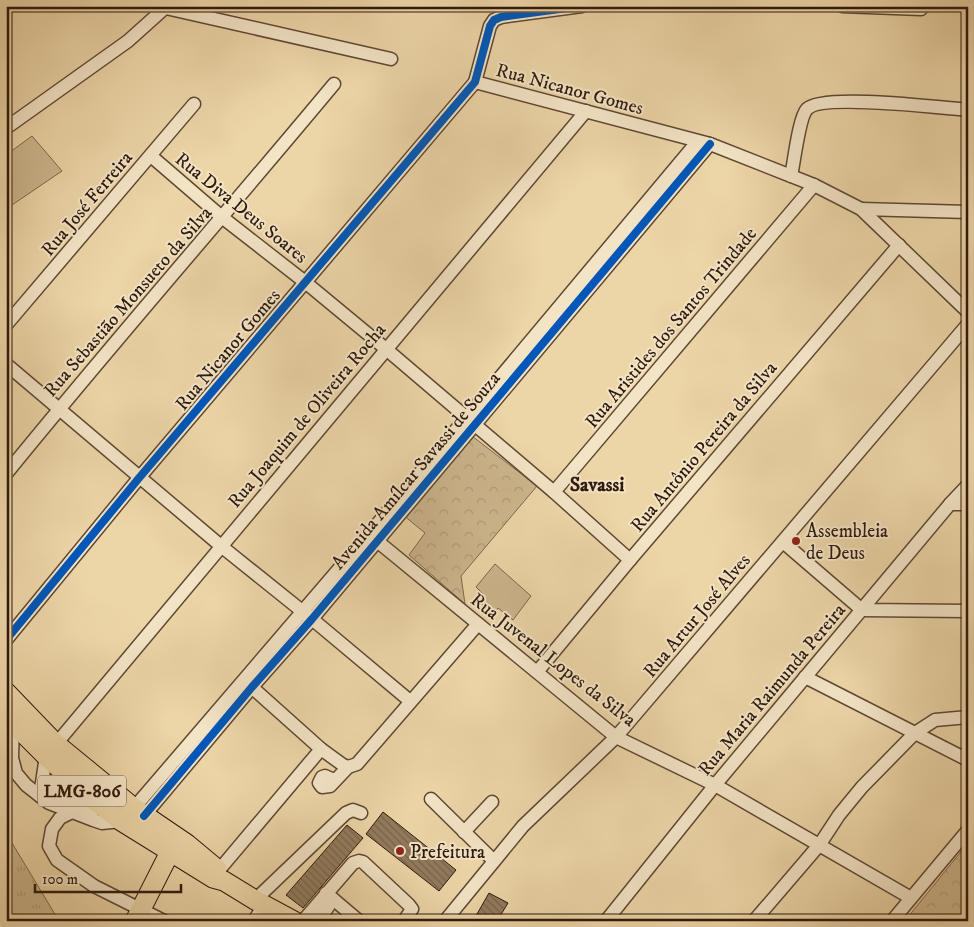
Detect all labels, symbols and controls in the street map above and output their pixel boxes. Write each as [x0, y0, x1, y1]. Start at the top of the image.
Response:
street label: Rua Nicanor Gomes [494, 59, 646, 120]
street label: Rua José Ferreira [37, 147, 138, 261]
street label: Rua Diva Deus Soares [170, 148, 312, 269]
street label: Rua Sebastião Monsueto da Silva [39, 202, 217, 402]
street label: Rua Aristides dos Santos Trindade [580, 223, 762, 433]
street label: Rua Nicanor Gomes [171, 285, 286, 415]
street label: Rua Joaquim de Oliveira Rocha [223, 319, 392, 514]
street label: Rua Antônio Pereira da Silva [626, 357, 782, 537]
street label: Avenida Amílcar Savassi de Souza [327, 367, 506, 574]
district label: Savassi [570, 473, 624, 498]
place label: Assembleia de Deus [806, 520, 888, 565]
marker: Assembleia de Deus [790, 535, 802, 547]
street label: Rua Artur José Alves [639, 549, 756, 683]
street label: Rua Juvenal Lopes da Silva [466, 588, 640, 732]
street label: Rua Maria Raimunda Pereira [693, 599, 851, 781]
road number: LMG-806 [38, 776, 126, 806]
place label: Prefeitura [410, 841, 485, 864]
marker: Prefeitura [394, 845, 406, 857]
scale bar [35, 862, 181, 894]
text: 100 m [42, 870, 78, 889]

